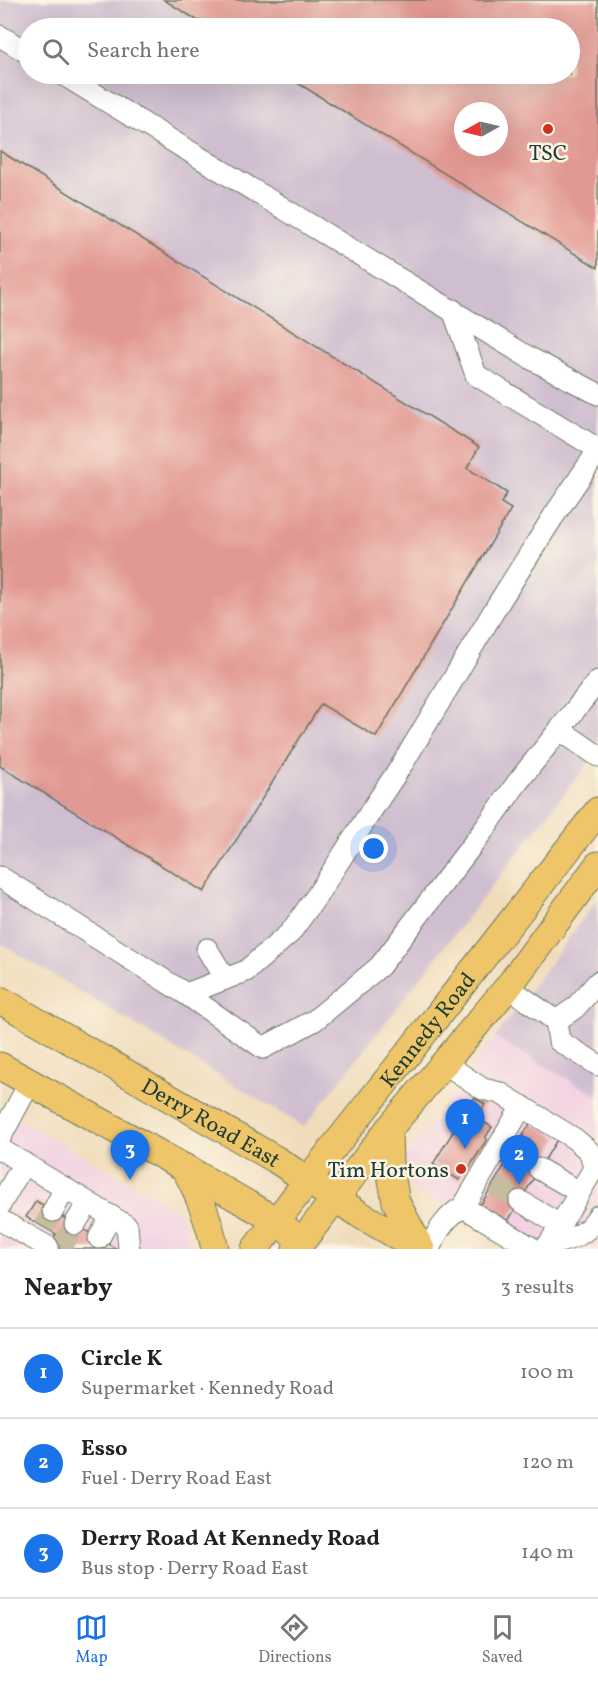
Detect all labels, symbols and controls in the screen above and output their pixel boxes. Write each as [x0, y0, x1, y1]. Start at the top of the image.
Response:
search box [18, 18, 580, 84]
icon: search [39, 35, 72, 68]
text: Search here [87, 36, 200, 67]
north arrow [454, 102, 508, 156]
marker: TSC [541, 122, 555, 136]
place label: TSC [529, 139, 567, 170]
your location [359, 834, 388, 863]
street label: Kennedy Road [374, 967, 484, 1095]
street label: Derry Road East [135, 1072, 286, 1177]
pin: 1 [446, 1100, 484, 1149]
pin: 3 [110, 1130, 150, 1180]
pin: 2 [500, 1136, 538, 1185]
place label: Tim Hortons [327, 1156, 449, 1187]
marker: Tim Hortons [454, 1162, 468, 1176]
text: Nearby [24, 1270, 113, 1306]
text: 3 results [500, 1274, 574, 1302]
text: Circle K [81, 1344, 162, 1375]
text: 1 [39, 1359, 48, 1387]
text: 100 m [520, 1359, 574, 1387]
text: Supermarket · Kennedy Road [81, 1375, 334, 1403]
text: Esso [81, 1434, 128, 1465]
text: 2 [38, 1449, 49, 1477]
text: 120 m [522, 1449, 574, 1477]
text: Fuel · Derry Road East [81, 1465, 272, 1493]
text: Derry Road At Kennedy Road [81, 1524, 380, 1555]
text: 3 [38, 1539, 49, 1567]
text: 140 m [521, 1539, 574, 1567]
text: Bus stop · Derry Road East [81, 1555, 308, 1583]
tab: Map [75, 1611, 108, 1669]
tab: Directions [258, 1611, 332, 1669]
tab: Saved [482, 1611, 523, 1669]

